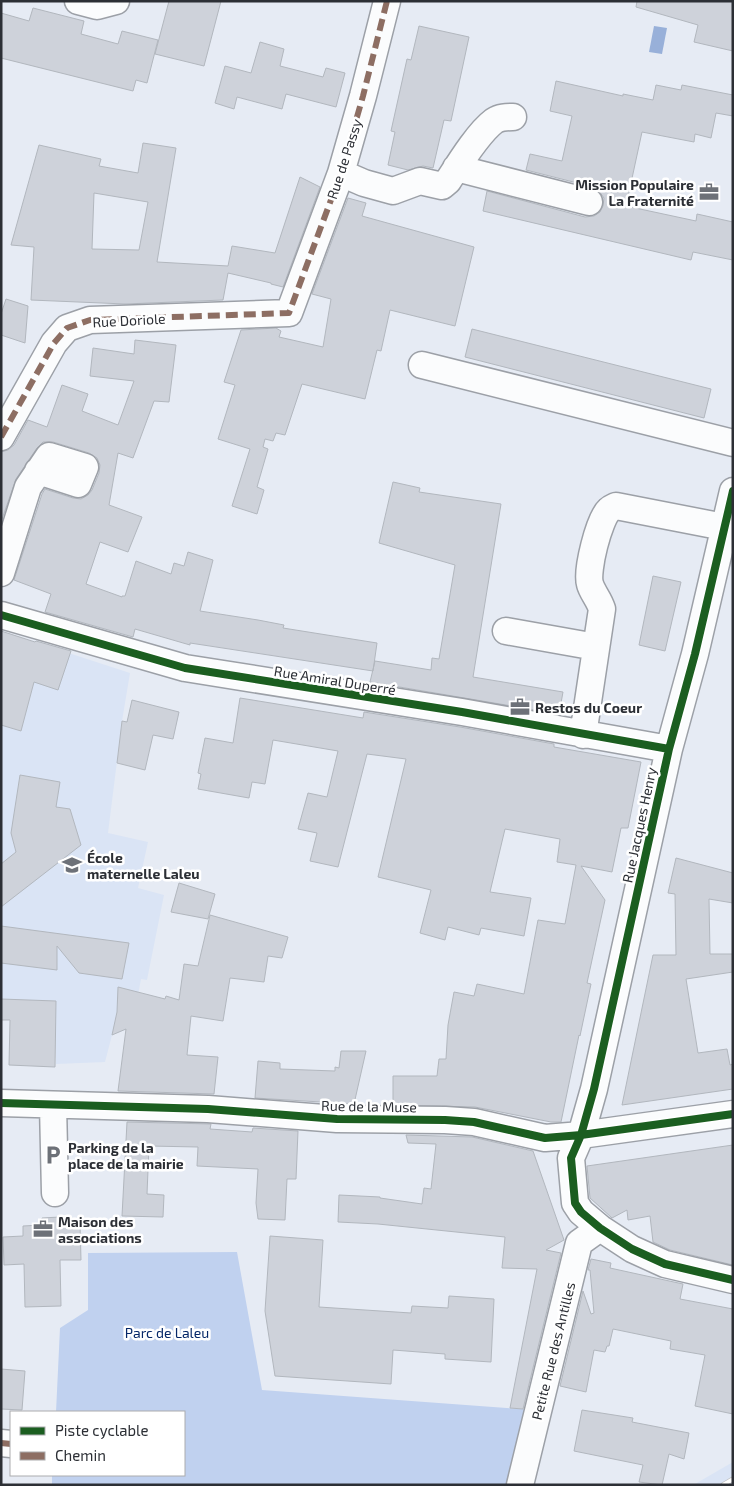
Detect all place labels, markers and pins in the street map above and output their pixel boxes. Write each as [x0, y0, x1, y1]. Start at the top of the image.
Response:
place label: Mission Populaire La Fraternité [575, 176, 694, 209]
office icon: Mission Populaire La Fraternité [698, 181, 720, 203]
office icon: Restos du Coeur [509, 696, 531, 718]
place label: Restos du Coeur [535, 699, 642, 716]
place label: École maternelle Laleu [87, 849, 200, 882]
school or university icon: École maternelle Laleu [61, 854, 83, 876]
place label: Parking de la place de la mairie [68, 1139, 184, 1172]
parking icon: Parking de la place de la mairie [42, 1144, 64, 1166]
place label: Maison des associations [58, 1213, 142, 1246]
office icon: Maison des associations [32, 1218, 54, 1240]

